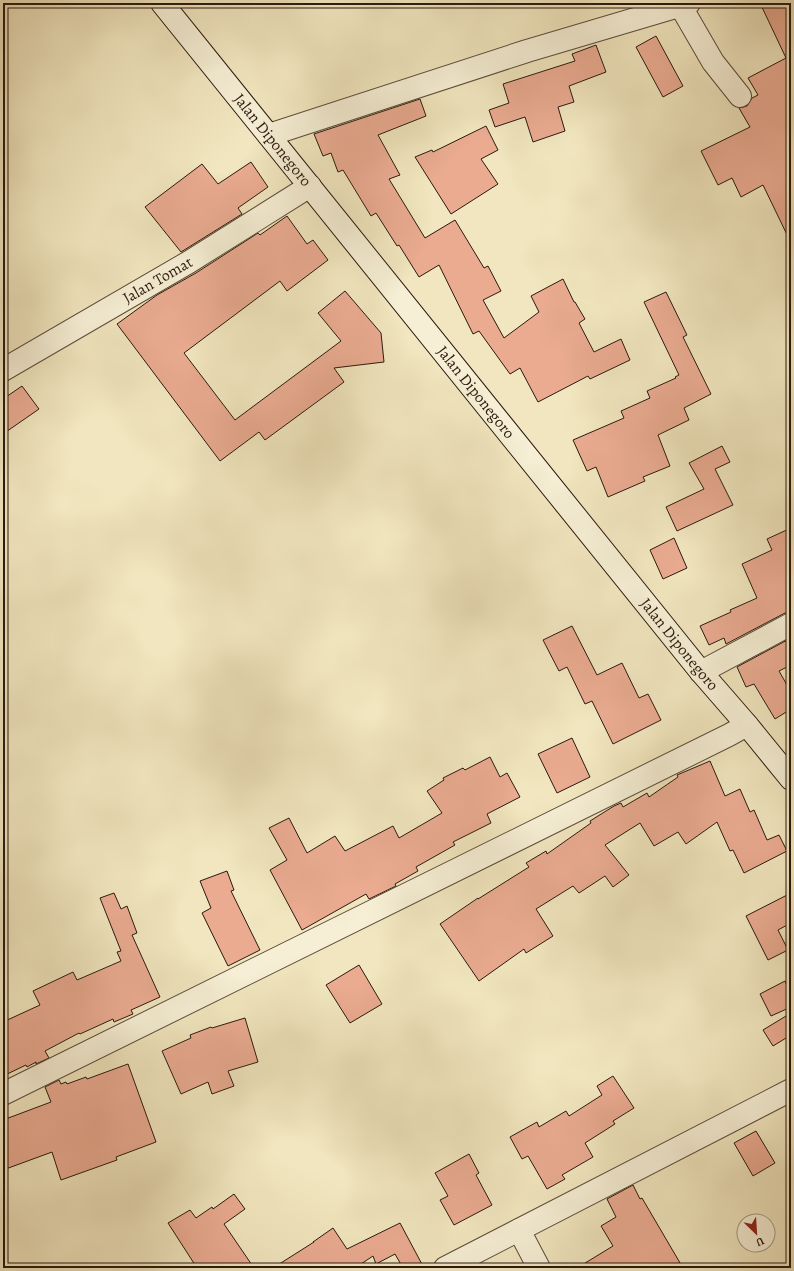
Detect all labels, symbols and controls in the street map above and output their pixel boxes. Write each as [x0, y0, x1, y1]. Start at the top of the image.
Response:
street label: Jalan Diponegoro [228, 89, 317, 191]
street label: Jalan Tomat [119, 251, 197, 309]
street label: Jalan Diponegoro [432, 341, 520, 443]
street label: Jalan Diponegoro [635, 594, 724, 696]
north arrow [736, 1213, 776, 1253]
text: U [753, 1233, 766, 1250]

